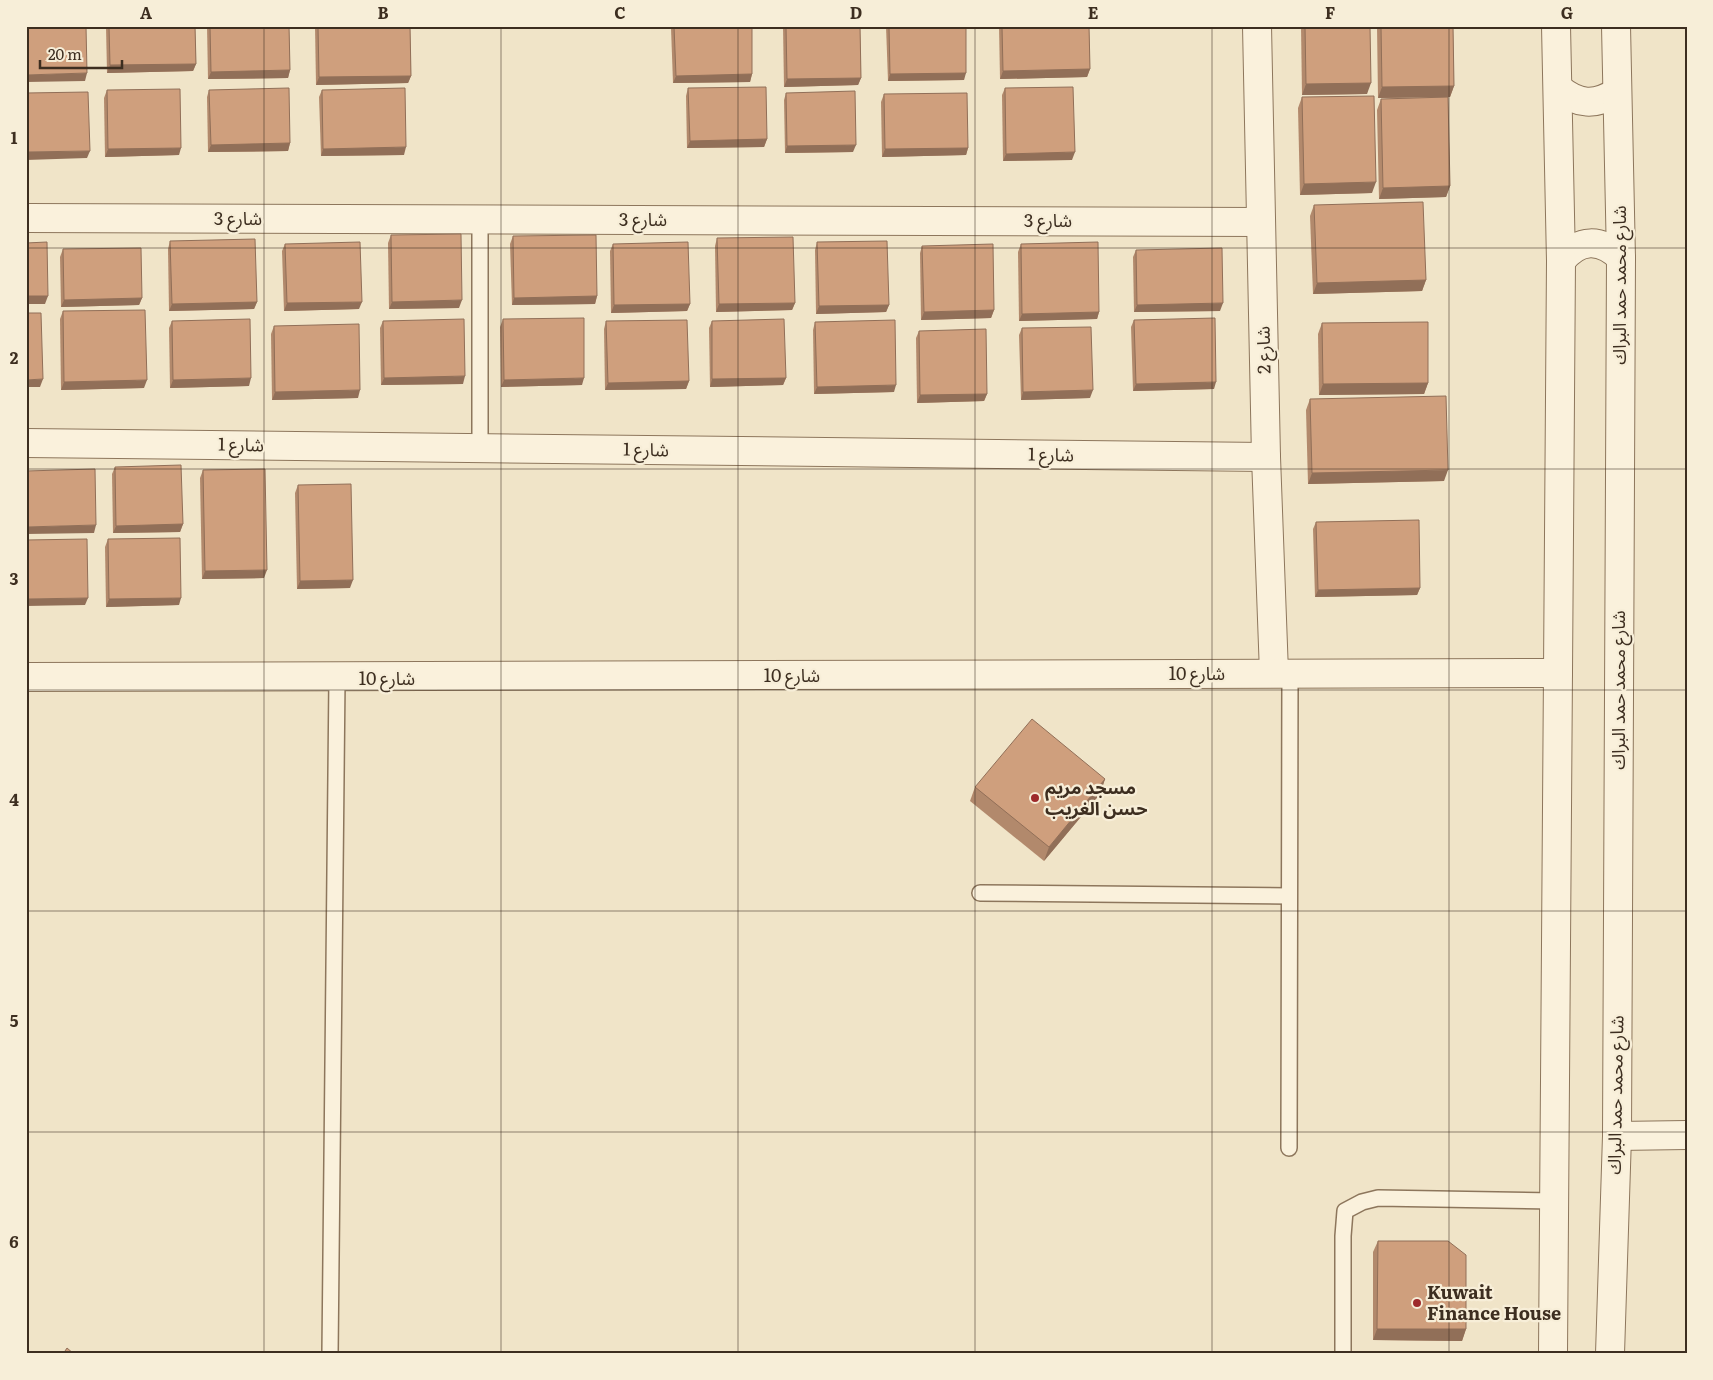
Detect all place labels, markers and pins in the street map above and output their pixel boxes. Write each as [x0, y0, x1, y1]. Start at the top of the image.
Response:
place label: مسجد مريم حسن الغريب [1045, 773, 1148, 821]
marker: مسجد مريم حسن الغريب [1029, 792, 1041, 804]
place label: Kuwait Finance House [1427, 1278, 1561, 1326]
marker: Kuwait Finance House [1411, 1297, 1423, 1309]

